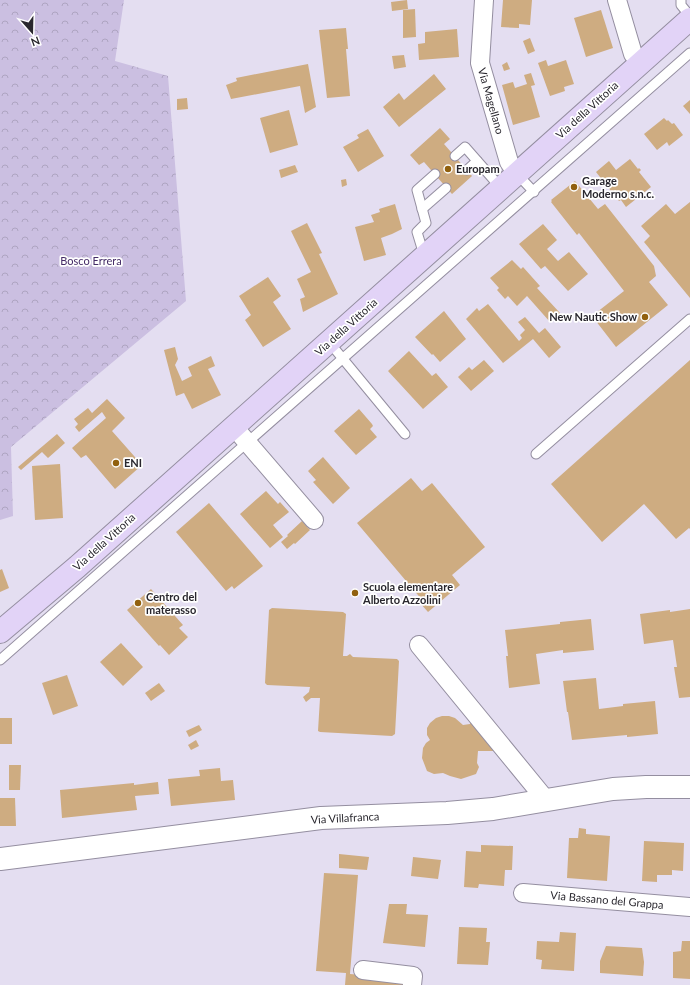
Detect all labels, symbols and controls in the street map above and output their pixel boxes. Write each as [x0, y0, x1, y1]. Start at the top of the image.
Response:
north arrow [12, 12, 52, 52]
text: N [29, 34, 42, 49]
street label: Via Magellano [476, 66, 507, 136]
street label: Via della Vittoria [553, 78, 620, 141]
place label: Europam [456, 162, 500, 175]
marker: Europam [443, 164, 453, 174]
place label: Garage Moderno s.n.c. [582, 174, 655, 200]
marker: Garage Moderno s.n.c. [569, 182, 579, 192]
park label: Bosco Errera [60, 254, 122, 267]
street label: Via della Vittoria [312, 295, 379, 358]
place label: New Nautic Show [549, 310, 637, 323]
marker: New Nautic Show [640, 312, 650, 322]
place label: ENI [124, 456, 142, 469]
marker: ENI [111, 458, 121, 468]
street label: Via della Vittoria [70, 510, 137, 573]
place label: Scuola elementare Alberto Azzolini [362, 580, 453, 606]
marker: Scuola elementare Alberto Azzolini [350, 588, 360, 598]
place label: Centro del materasso [146, 590, 197, 616]
marker: Centro del materasso [133, 598, 143, 608]
street label: Via Villafranca [310, 809, 380, 826]
street label: Via Bassano del Grappa [550, 888, 664, 911]

